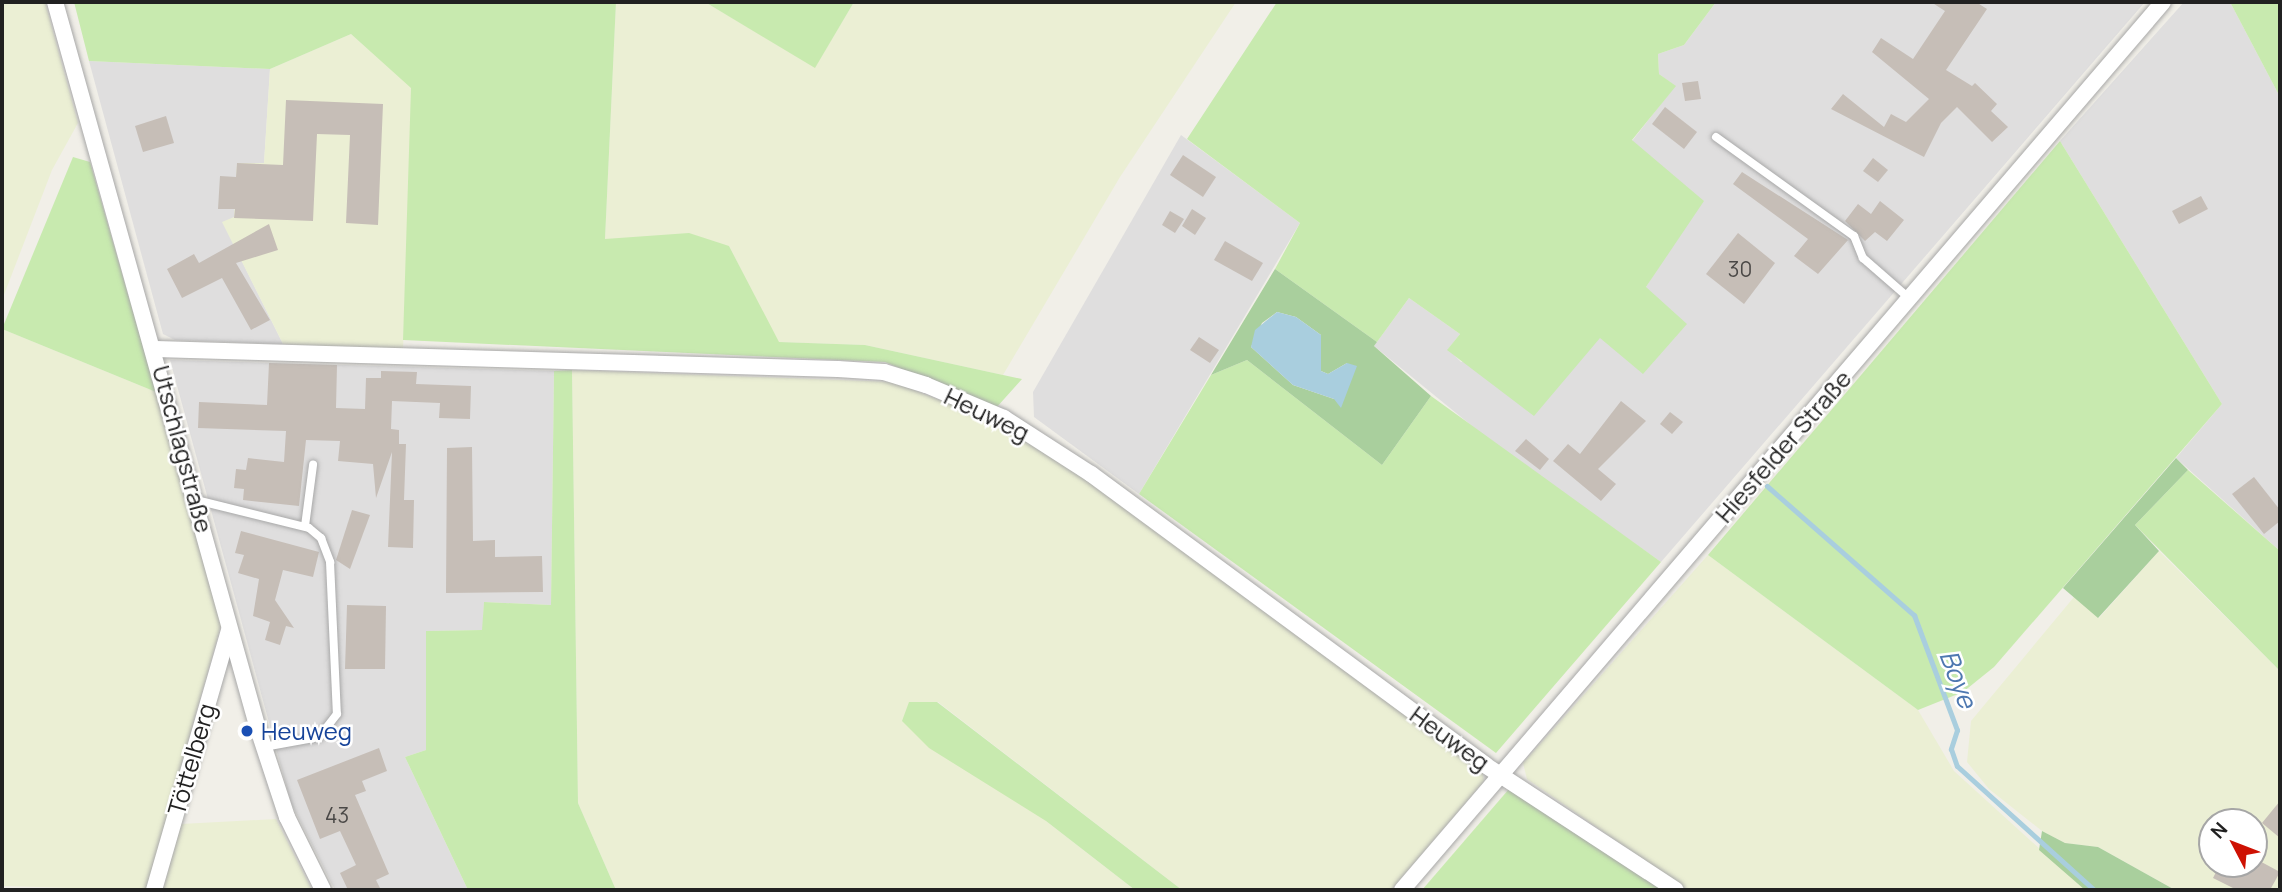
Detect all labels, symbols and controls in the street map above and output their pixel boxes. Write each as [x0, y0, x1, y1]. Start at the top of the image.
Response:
house number: 30 [1728, 256, 1752, 282]
street label: Utschlagstraße [147, 362, 219, 536]
street label: Hiesfelder Straße [1709, 364, 1857, 528]
street label: Heuweg [940, 381, 1034, 447]
water label: Boye [1933, 646, 1983, 712]
street label: Töttelberg [161, 700, 221, 818]
street label: Heuweg [1405, 700, 1495, 776]
place label: Heuweg [261, 717, 352, 745]
marker: Heuweg [239, 723, 255, 739]
house number: 43 [325, 802, 349, 828]
north arrow [2198, 808, 2268, 878]
text: N [2205, 817, 2233, 844]

